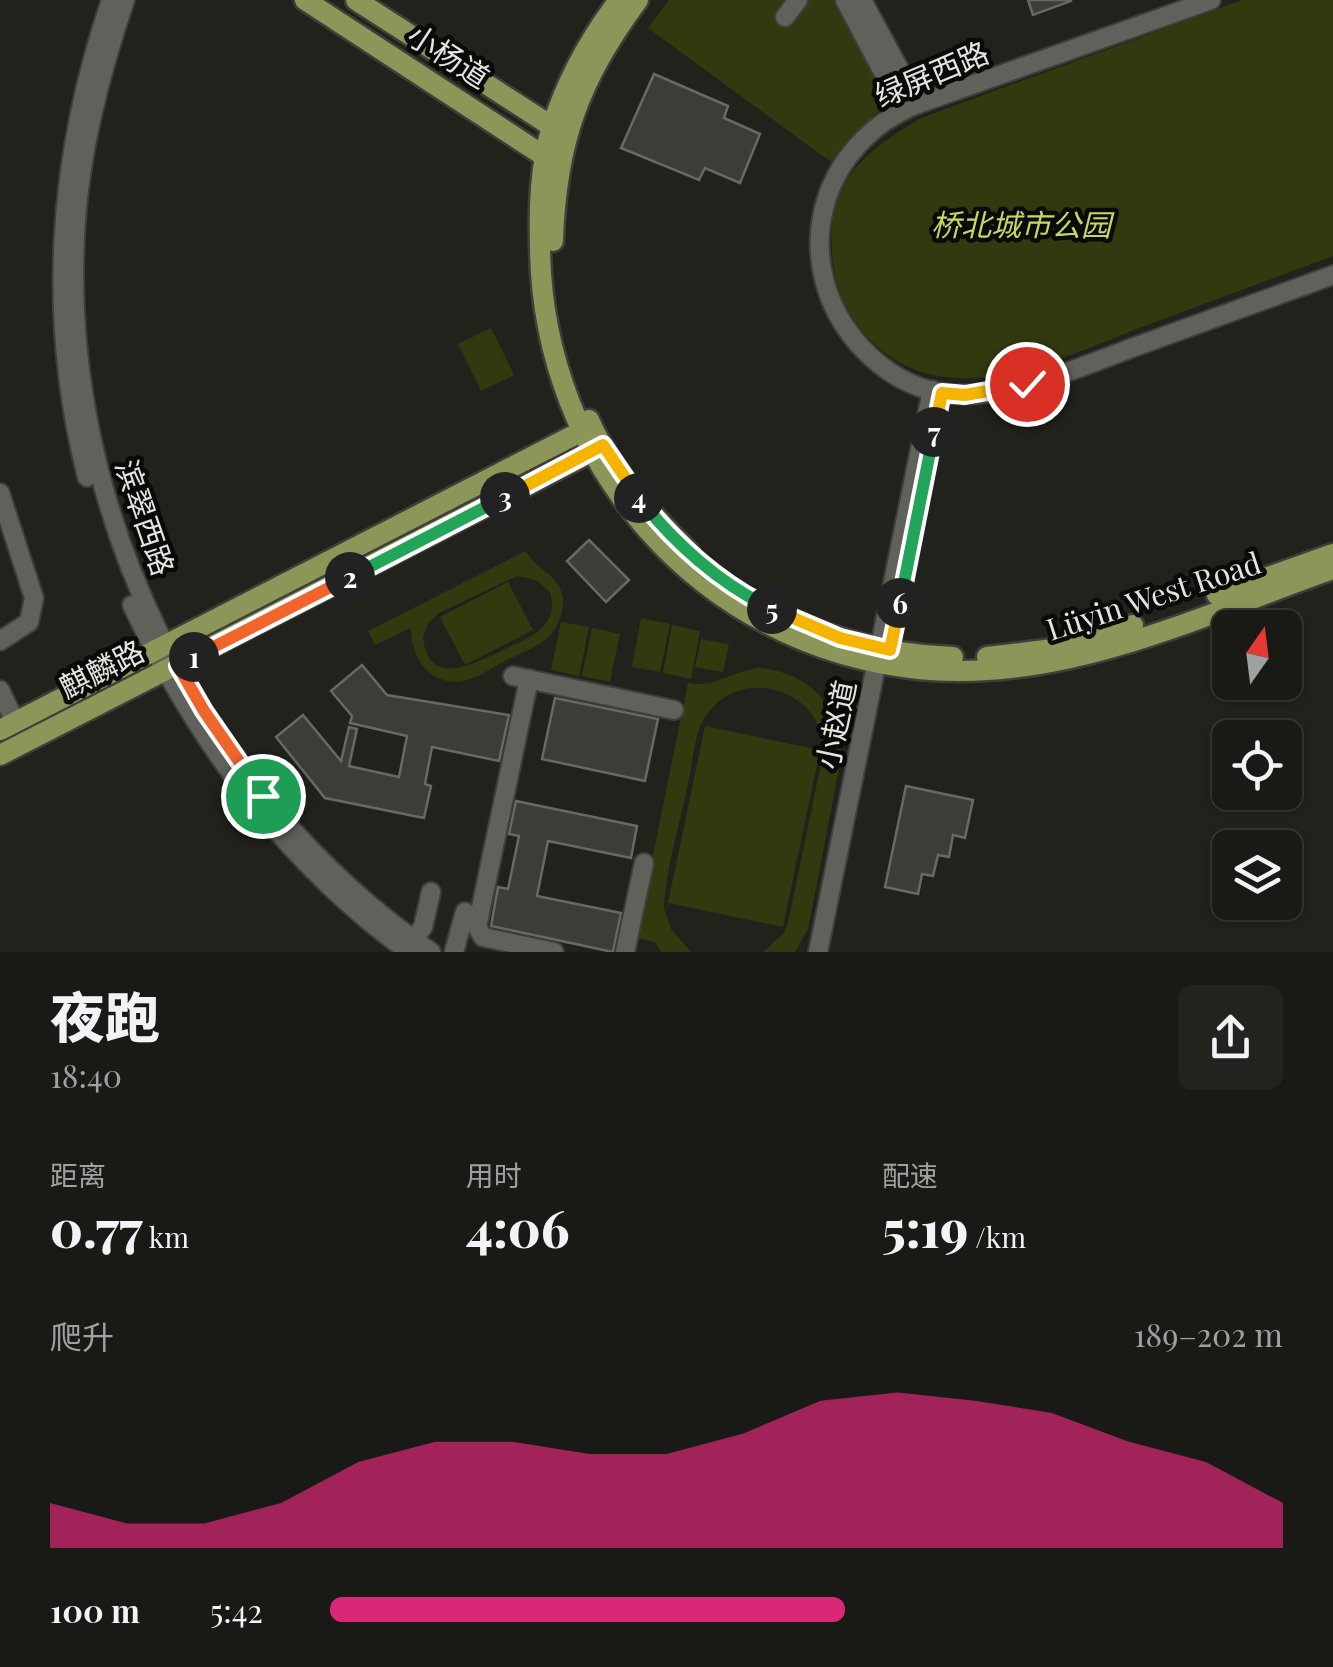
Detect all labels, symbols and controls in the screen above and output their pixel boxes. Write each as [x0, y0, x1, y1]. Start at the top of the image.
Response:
street label: 小杨道 [400, 14, 498, 97]
street label: 绿屏西路 [868, 31, 994, 115]
park label: 桥北城市公园 [931, 204, 1115, 244]
pin [985, 342, 1070, 427]
icon: check [1000, 357, 1055, 412]
pin: 7 [909, 407, 959, 457]
text: 7 [928, 413, 940, 450]
street label: 滨翠西路 [107, 454, 184, 581]
pin: 3 [480, 472, 530, 522]
pin: 4 [614, 473, 664, 523]
text: 3 [498, 478, 512, 515]
text: 4 [632, 479, 646, 516]
street label: Lüyin West Road [1041, 542, 1266, 649]
pin: 2 [325, 552, 375, 602]
text: 2 [343, 558, 357, 595]
pin: 6 [875, 578, 925, 628]
pin: 5 [747, 584, 797, 634]
text: 6 [892, 584, 908, 621]
text: 5 [766, 590, 778, 627]
north arrow [1212, 610, 1302, 700]
map controls [1212, 610, 1302, 920]
street label: 麒麟路 [52, 630, 150, 706]
pin: 1 [169, 632, 219, 682]
text: 1 [189, 638, 199, 675]
street label: 小赵道 [806, 676, 864, 773]
button: locate [1212, 720, 1302, 810]
pin [221, 754, 306, 839]
icon: arrive [236, 769, 291, 824]
button: layers [1212, 830, 1302, 920]
text: 夜跑 [50, 978, 160, 1052]
button: share [1178, 985, 1283, 1090]
text: 18:40 [50, 1053, 122, 1096]
text: 距离 [50, 1156, 106, 1193]
text: 用时 [466, 1156, 522, 1193]
text: 配速 [882, 1156, 938, 1193]
text: 0.77 [50, 1194, 143, 1261]
text: 4:06 [466, 1194, 570, 1261]
text: 5:19 [882, 1194, 968, 1261]
text: km [143, 1218, 189, 1255]
text: /km [968, 1218, 1026, 1255]
text: 189–202 m [1134, 1312, 1283, 1355]
text: 爬升 [50, 1314, 114, 1357]
text: 100 m [50, 1588, 140, 1631]
text: 5:42 [210, 1588, 263, 1631]

